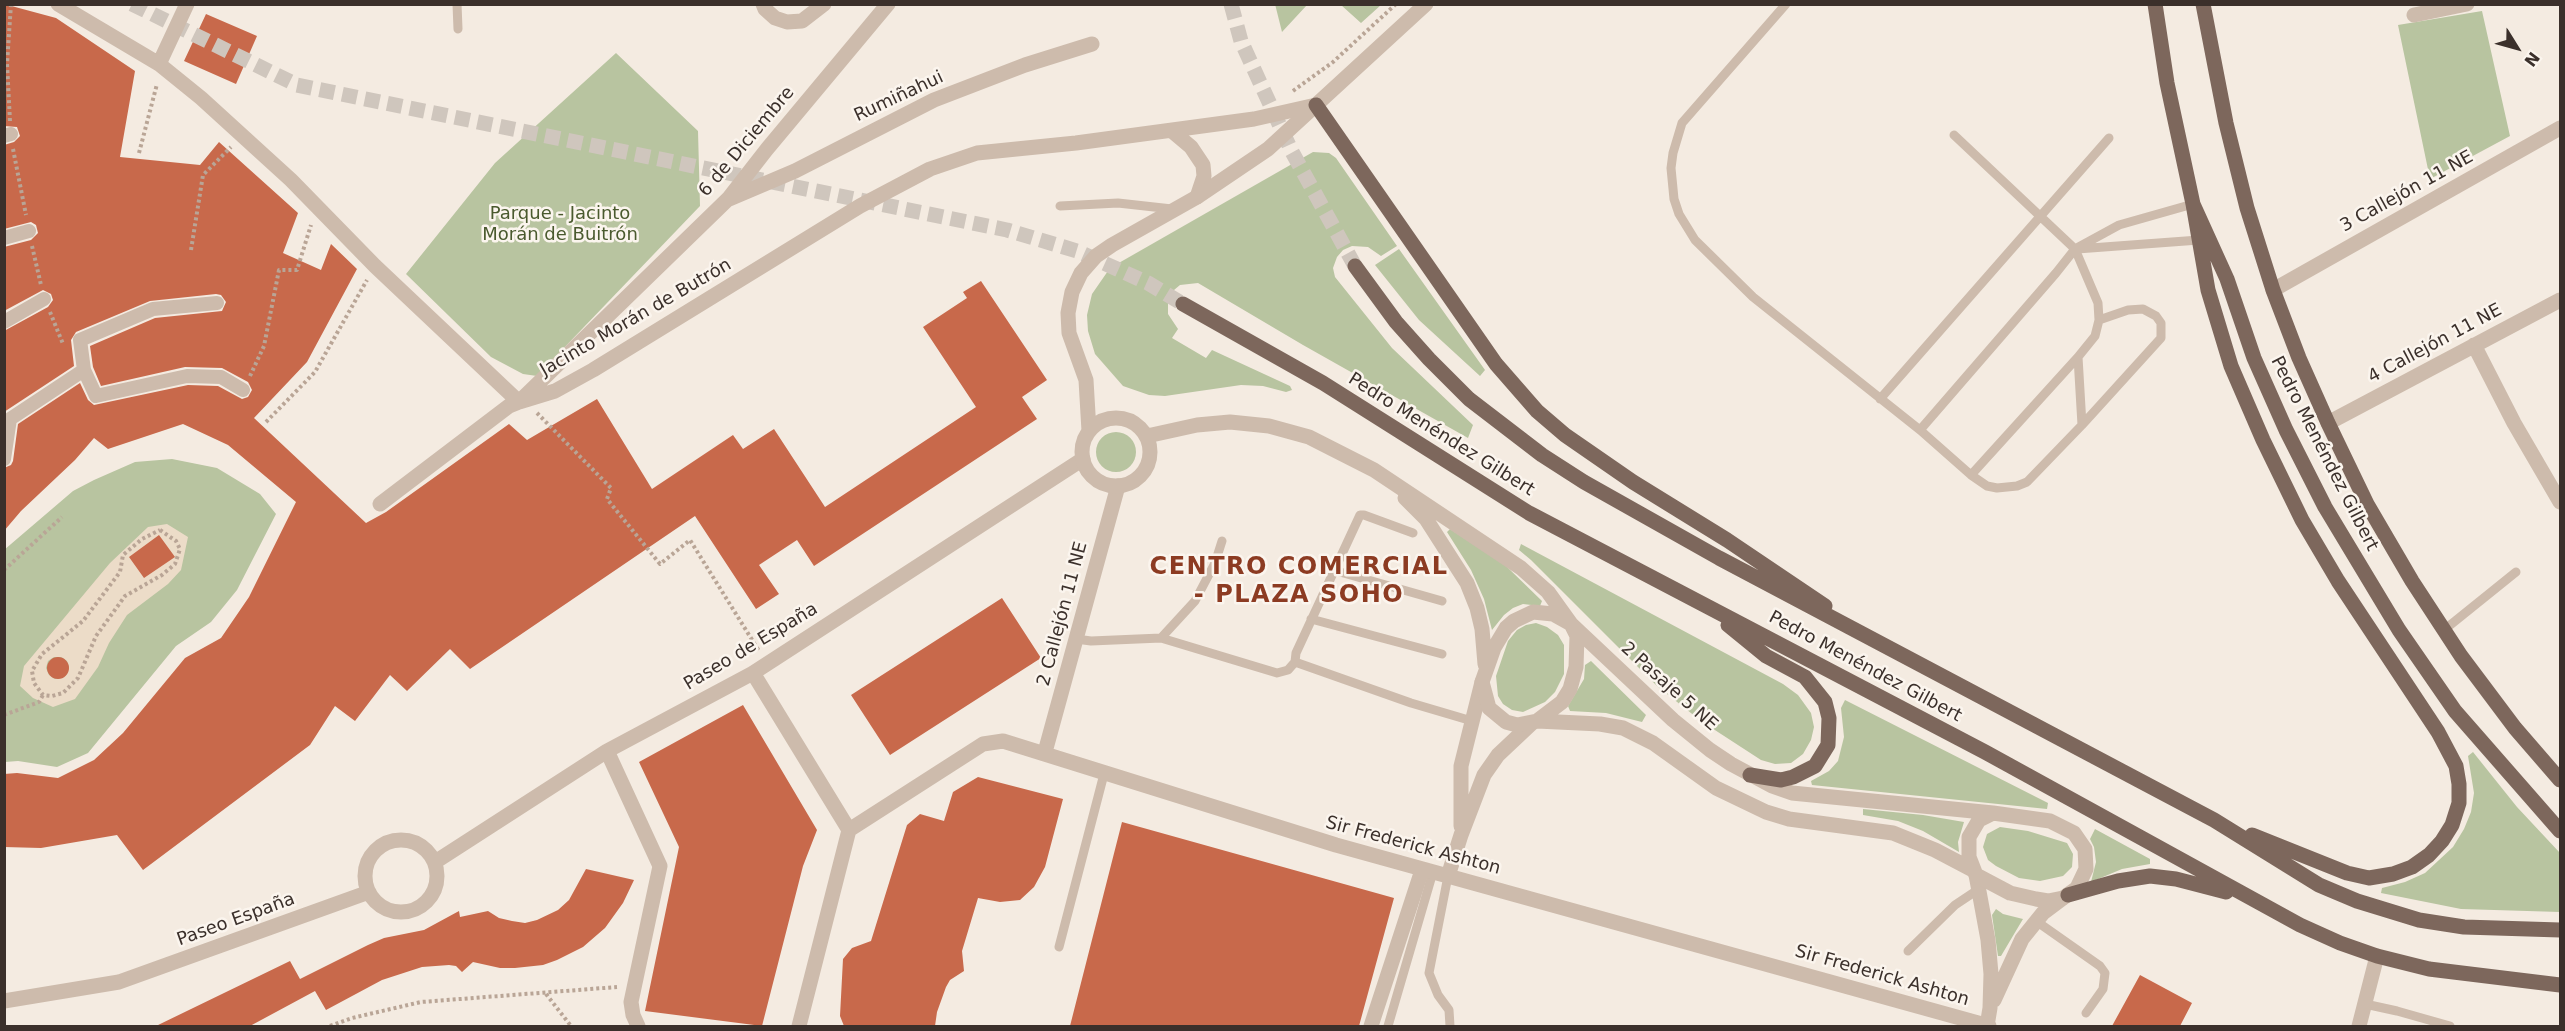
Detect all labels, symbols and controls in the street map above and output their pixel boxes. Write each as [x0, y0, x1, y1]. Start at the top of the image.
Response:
north arrow [2487, 18, 2547, 78]
text: N [2520, 48, 2543, 70]
street label: Rumiñahui [851, 67, 947, 127]
street label: 6 de Diciembre [695, 82, 799, 202]
street label: 3 Callejón 11 NE [2337, 147, 2477, 237]
park label: Parque - Jacinto Morán de Buitrón [482, 203, 638, 246]
street label: Jacinto Morán de Butrón [537, 254, 735, 382]
street label: 4 Callejón 11 NE [2364, 300, 2506, 388]
street label: Pedro Menéndez Gilbert [2265, 353, 2383, 555]
street label: Pedro Menéndez Gilbert [1344, 369, 1538, 501]
street label: 2 Callejón 11 NE [1033, 540, 1093, 688]
district label: CENTRO COMERCIAL - PLAZA SOHO [1150, 554, 1448, 610]
street label: Paseo de España [680, 599, 822, 695]
street label: Pedro Menéndez Gilbert [1765, 607, 1965, 727]
street label: 2 Pasaje 5 NE [1616, 638, 1722, 736]
street label: Sir Frederick Ashton [1323, 812, 1503, 880]
street label: Paseo España [174, 889, 298, 951]
street label: Sir Frederick Ashton [1792, 941, 1972, 1011]

